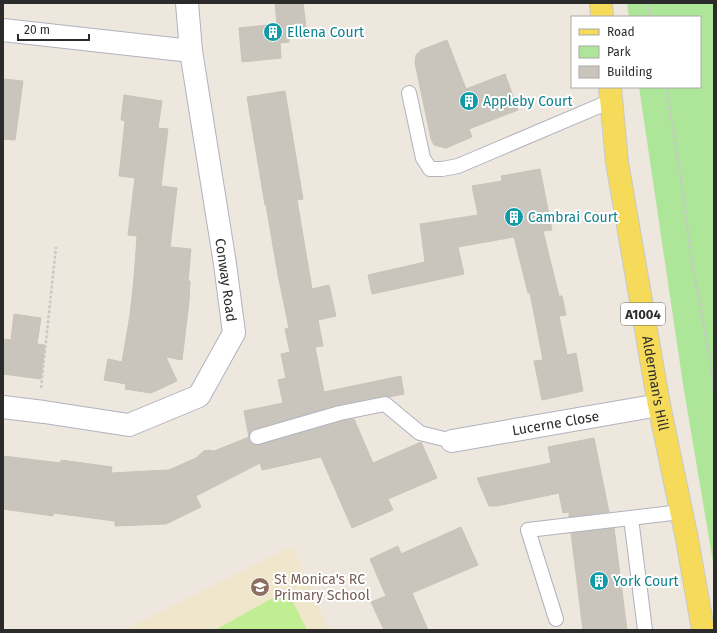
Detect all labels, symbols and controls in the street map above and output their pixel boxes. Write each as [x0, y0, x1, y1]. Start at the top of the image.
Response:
scale bar [18, 16, 89, 42]
legend [571, 16, 701, 88]
building icon: Ellena Court [262, 21, 284, 43]
text: 20 m [24, 23, 50, 37]
place label: Ellena Court [287, 24, 365, 41]
text: Road [607, 25, 635, 39]
text: Park [607, 45, 631, 59]
text: Building [607, 65, 653, 79]
building icon: Appleby Court [458, 90, 480, 112]
place label: Appleby Court [483, 93, 573, 110]
building icon: Cambrai Court [503, 206, 525, 228]
place label: Cambrai Court [528, 209, 619, 226]
street label: Conway Road [211, 237, 240, 323]
road number: A1004 [621, 303, 665, 325]
street label: Alderman's Hill [638, 335, 672, 432]
street label: Lucerne Close [511, 408, 600, 439]
building icon: York Court [588, 570, 610, 592]
place label: St Monica's RC Primary School [274, 571, 370, 604]
place label: York Court [613, 573, 680, 590]
school or university icon: St Monica's RC Primary School [249, 576, 271, 598]

